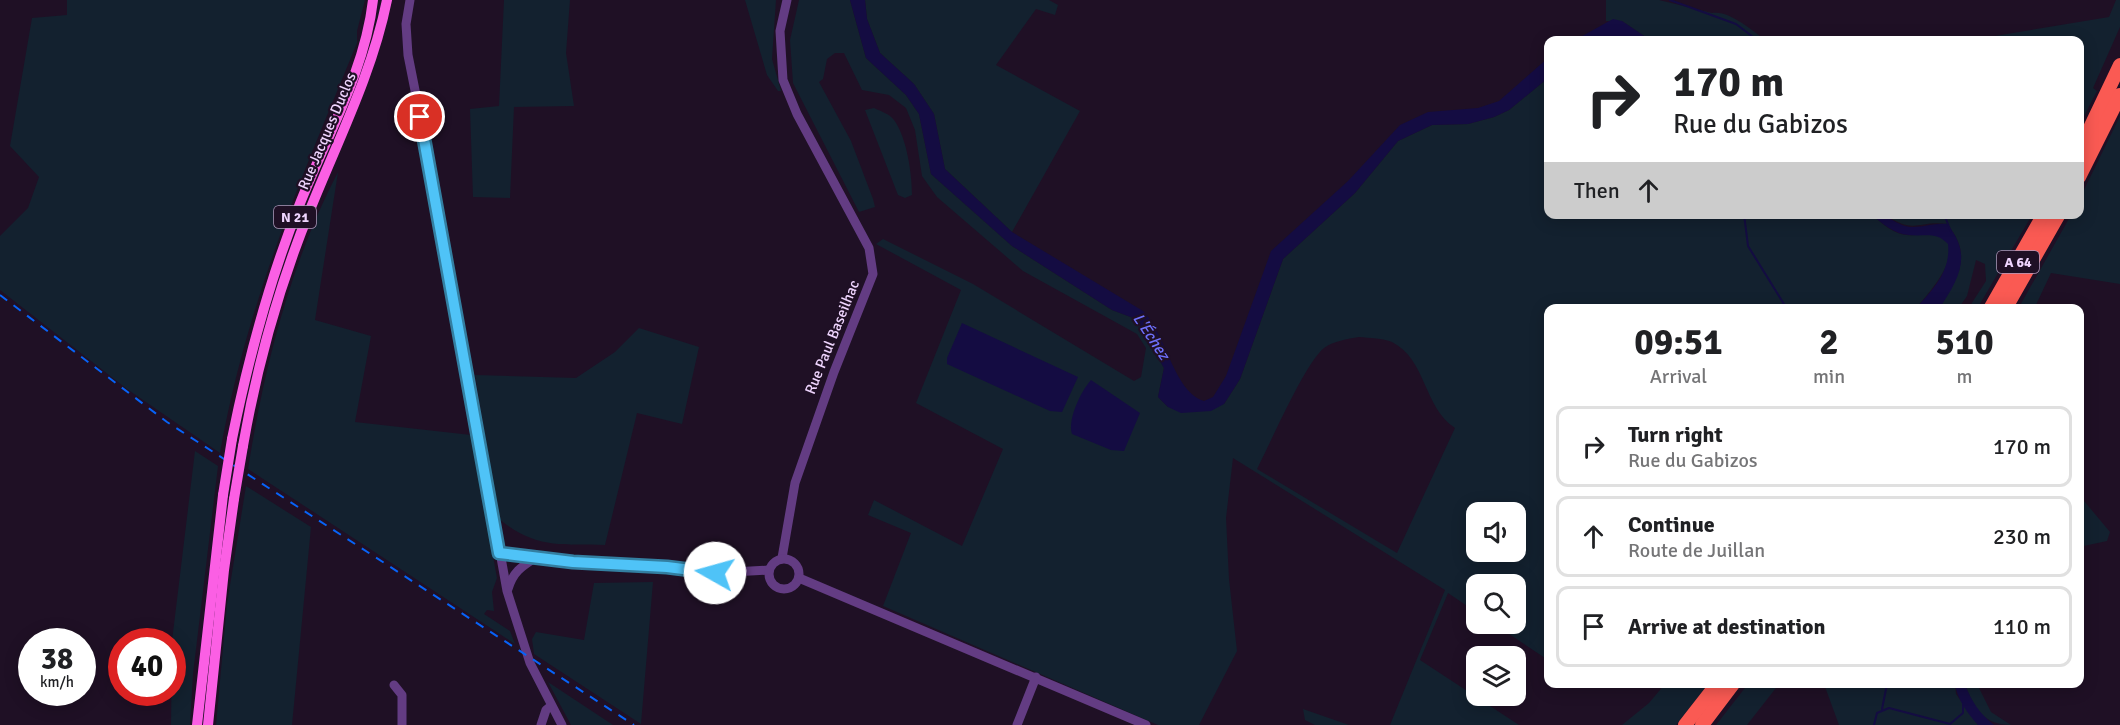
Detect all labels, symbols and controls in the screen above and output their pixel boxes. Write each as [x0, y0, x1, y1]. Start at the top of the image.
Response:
text: 170 m [1673, 57, 1784, 108]
icon: right [1574, 60, 1652, 138]
street label: Rue Jacques Duclos [294, 69, 360, 192]
pin [394, 91, 445, 142]
icon: arrive [403, 100, 436, 133]
text: Rue du Gabizos [1673, 108, 1848, 141]
icon: ahead [1632, 174, 1665, 207]
text: Then [1574, 177, 1620, 204]
road number: N 21 [274, 206, 316, 228]
road number: A 64 [1997, 251, 2039, 273]
street label: Rue Paul Baseilhac [801, 277, 863, 397]
water label: L'Échez [1128, 310, 1175, 365]
text: 09:51 [1634, 320, 1723, 365]
text: 2 [1819, 320, 1839, 365]
text: 510 [1935, 320, 1994, 365]
text: Arrival [1650, 364, 1707, 389]
text: min [1813, 364, 1845, 389]
text: m [1957, 364, 1973, 389]
text: Turn right [1628, 421, 1723, 448]
icon: right [1577, 430, 1610, 463]
text: 170 m [1993, 433, 2051, 460]
text: Rue du Gabizos [1628, 448, 1758, 473]
map controls [1466, 502, 1526, 706]
button: sound [1466, 502, 1526, 562]
text: Continue [1628, 511, 1715, 538]
icon: ahead [1577, 520, 1610, 553]
text: 230 m [1993, 523, 2051, 550]
text: Route de Juillan [1628, 538, 1765, 563]
position arrow [683, 541, 747, 605]
button: search [1466, 574, 1526, 634]
icon: arrive [1577, 610, 1610, 643]
text: Arrive at destination [1628, 613, 1825, 640]
text: 110 m [1993, 613, 2051, 640]
speed limit sign: 40 [108, 628, 186, 706]
text: 38 [41, 641, 73, 678]
button: layers [1466, 646, 1526, 706]
text: km/h [40, 673, 74, 691]

